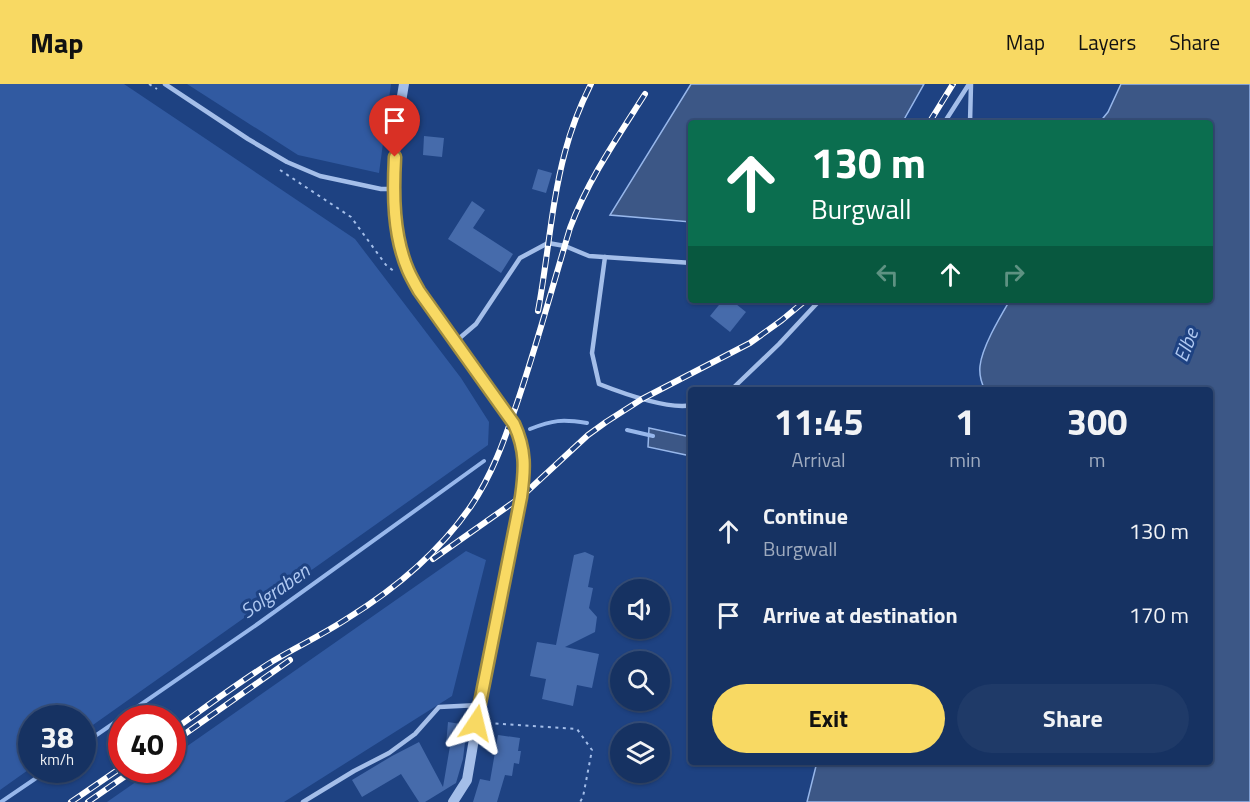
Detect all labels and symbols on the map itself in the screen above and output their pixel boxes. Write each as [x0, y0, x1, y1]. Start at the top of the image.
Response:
pin [369, 95, 420, 157]
water label: Elbe [1165, 322, 1207, 366]
water label: Solgraben [234, 555, 317, 626]
position arrow [444, 691, 508, 755]
speed limit sign: 40 [108, 705, 186, 783]

